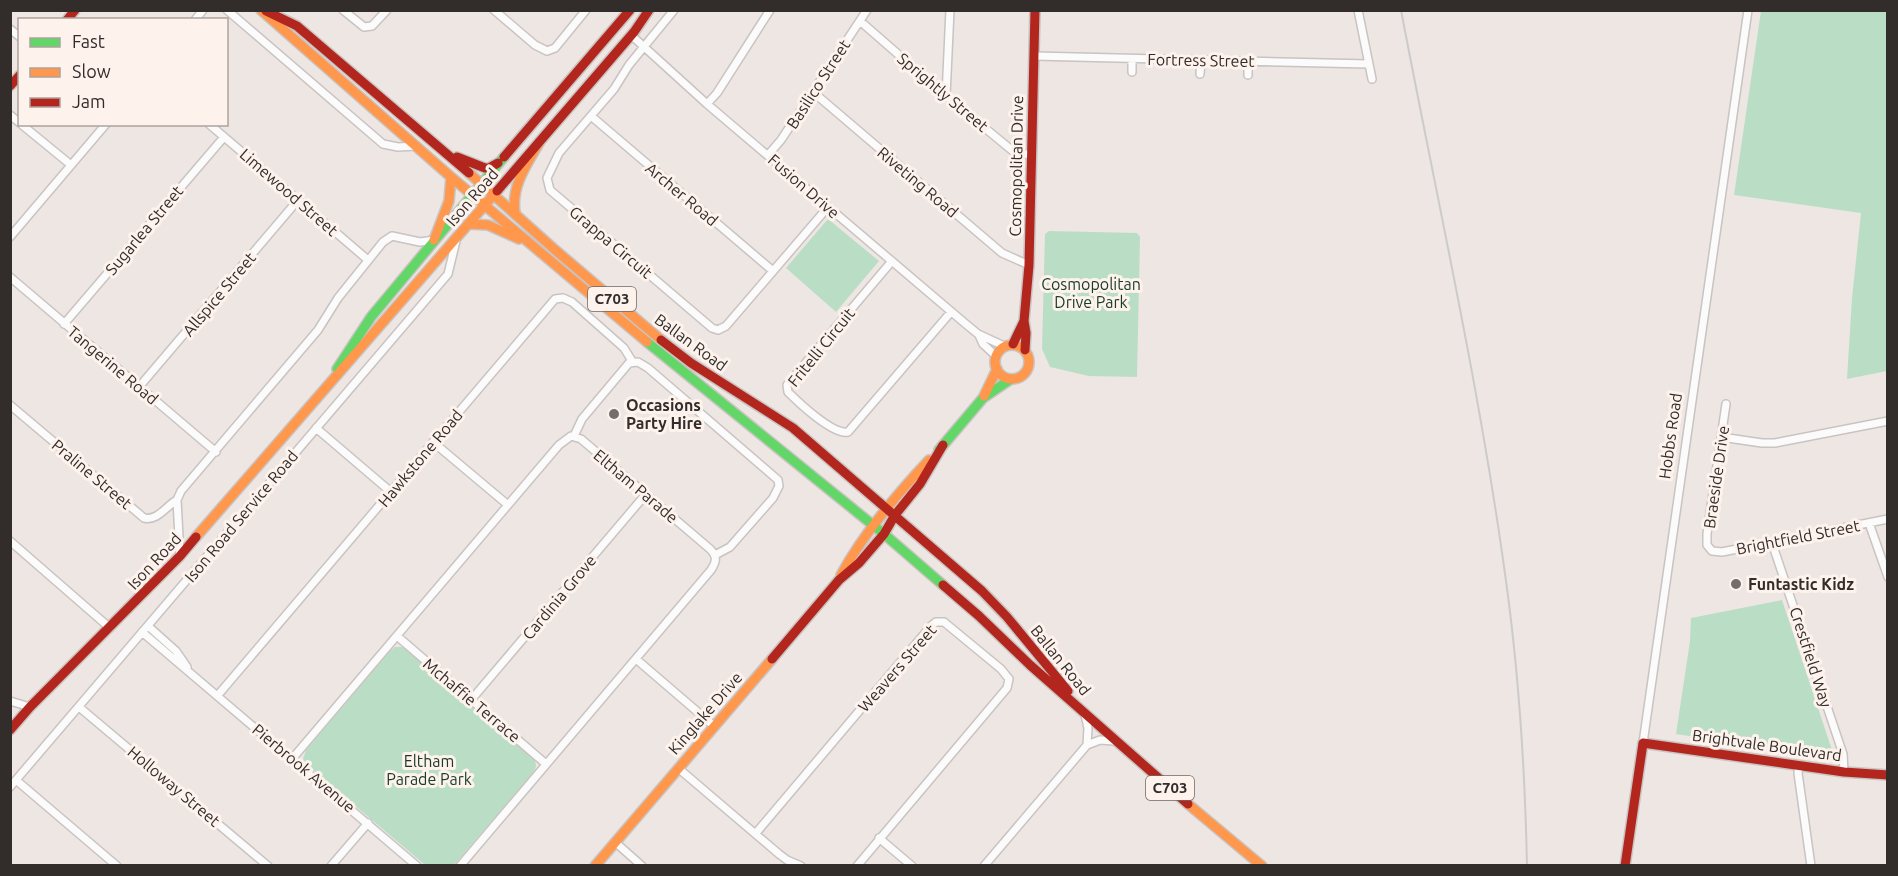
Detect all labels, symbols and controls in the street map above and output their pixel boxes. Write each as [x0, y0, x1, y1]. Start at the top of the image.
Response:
legend [18, 18, 228, 126]
text: Fast [72, 31, 105, 51]
street label: Basilico Street [783, 36, 854, 132]
street label: Sprightly Street [894, 49, 992, 136]
street label: Fortress Street [1147, 50, 1255, 70]
text: Slow [72, 61, 111, 81]
text: Jam [72, 91, 106, 111]
street label: Cosmopolitan Drive [1006, 95, 1026, 237]
street label: Riveting Road [874, 143, 962, 221]
street label: Limewood Street [236, 145, 342, 240]
street label: Fusion Drive [765, 150, 843, 222]
street label: Archer Road [642, 159, 722, 229]
street label: Ison Road [442, 165, 502, 229]
street label: Sugarlea Street [102, 181, 187, 278]
street label: Grappa Circuit [566, 202, 656, 282]
street label: Allspice Street [179, 248, 260, 339]
park label: Cosmopolitan Drive Park [1041, 275, 1141, 311]
road number: C703 [588, 287, 636, 311]
street label: Fritelli Circuit [784, 304, 859, 390]
street label: Ballan Road [651, 310, 731, 374]
street label: Tangerine Road [64, 322, 162, 408]
street label: Hobbs Road [1655, 392, 1685, 480]
place label: Occasions Party Hire [626, 396, 702, 432]
street label: Hawkstone Road [374, 406, 466, 510]
marker: Occasions Party Hire [607, 407, 621, 421]
street label: Braeside Drive [1700, 424, 1732, 530]
street label: Praline Street [49, 436, 136, 513]
street label: Eltham Parade [590, 446, 682, 526]
street label: Ison Road Service Road [181, 447, 301, 585]
street label: Brightfield Street [1735, 516, 1862, 558]
street label: Ison Road [124, 529, 184, 593]
street label: Cardinia Grove [518, 551, 600, 643]
place label: Funtastic Kidz [1748, 575, 1854, 593]
marker: Funtastic Kidz [1729, 577, 1743, 591]
street label: Crestfield Way [1786, 605, 1836, 710]
street label: Weavers Street [854, 620, 940, 715]
street label: Ballan Road [1027, 621, 1095, 699]
street label: Mchaffie Terrace [420, 654, 524, 746]
street label: Kinglake Drive [664, 668, 746, 758]
street label: Pierbrook Avenue [249, 720, 359, 816]
street label: Brightvale Boulevard [1691, 726, 1843, 764]
street label: Holloway Street [124, 742, 224, 830]
park label: Eltham Parade Park [386, 752, 472, 788]
road number: C703 [1146, 776, 1194, 800]

